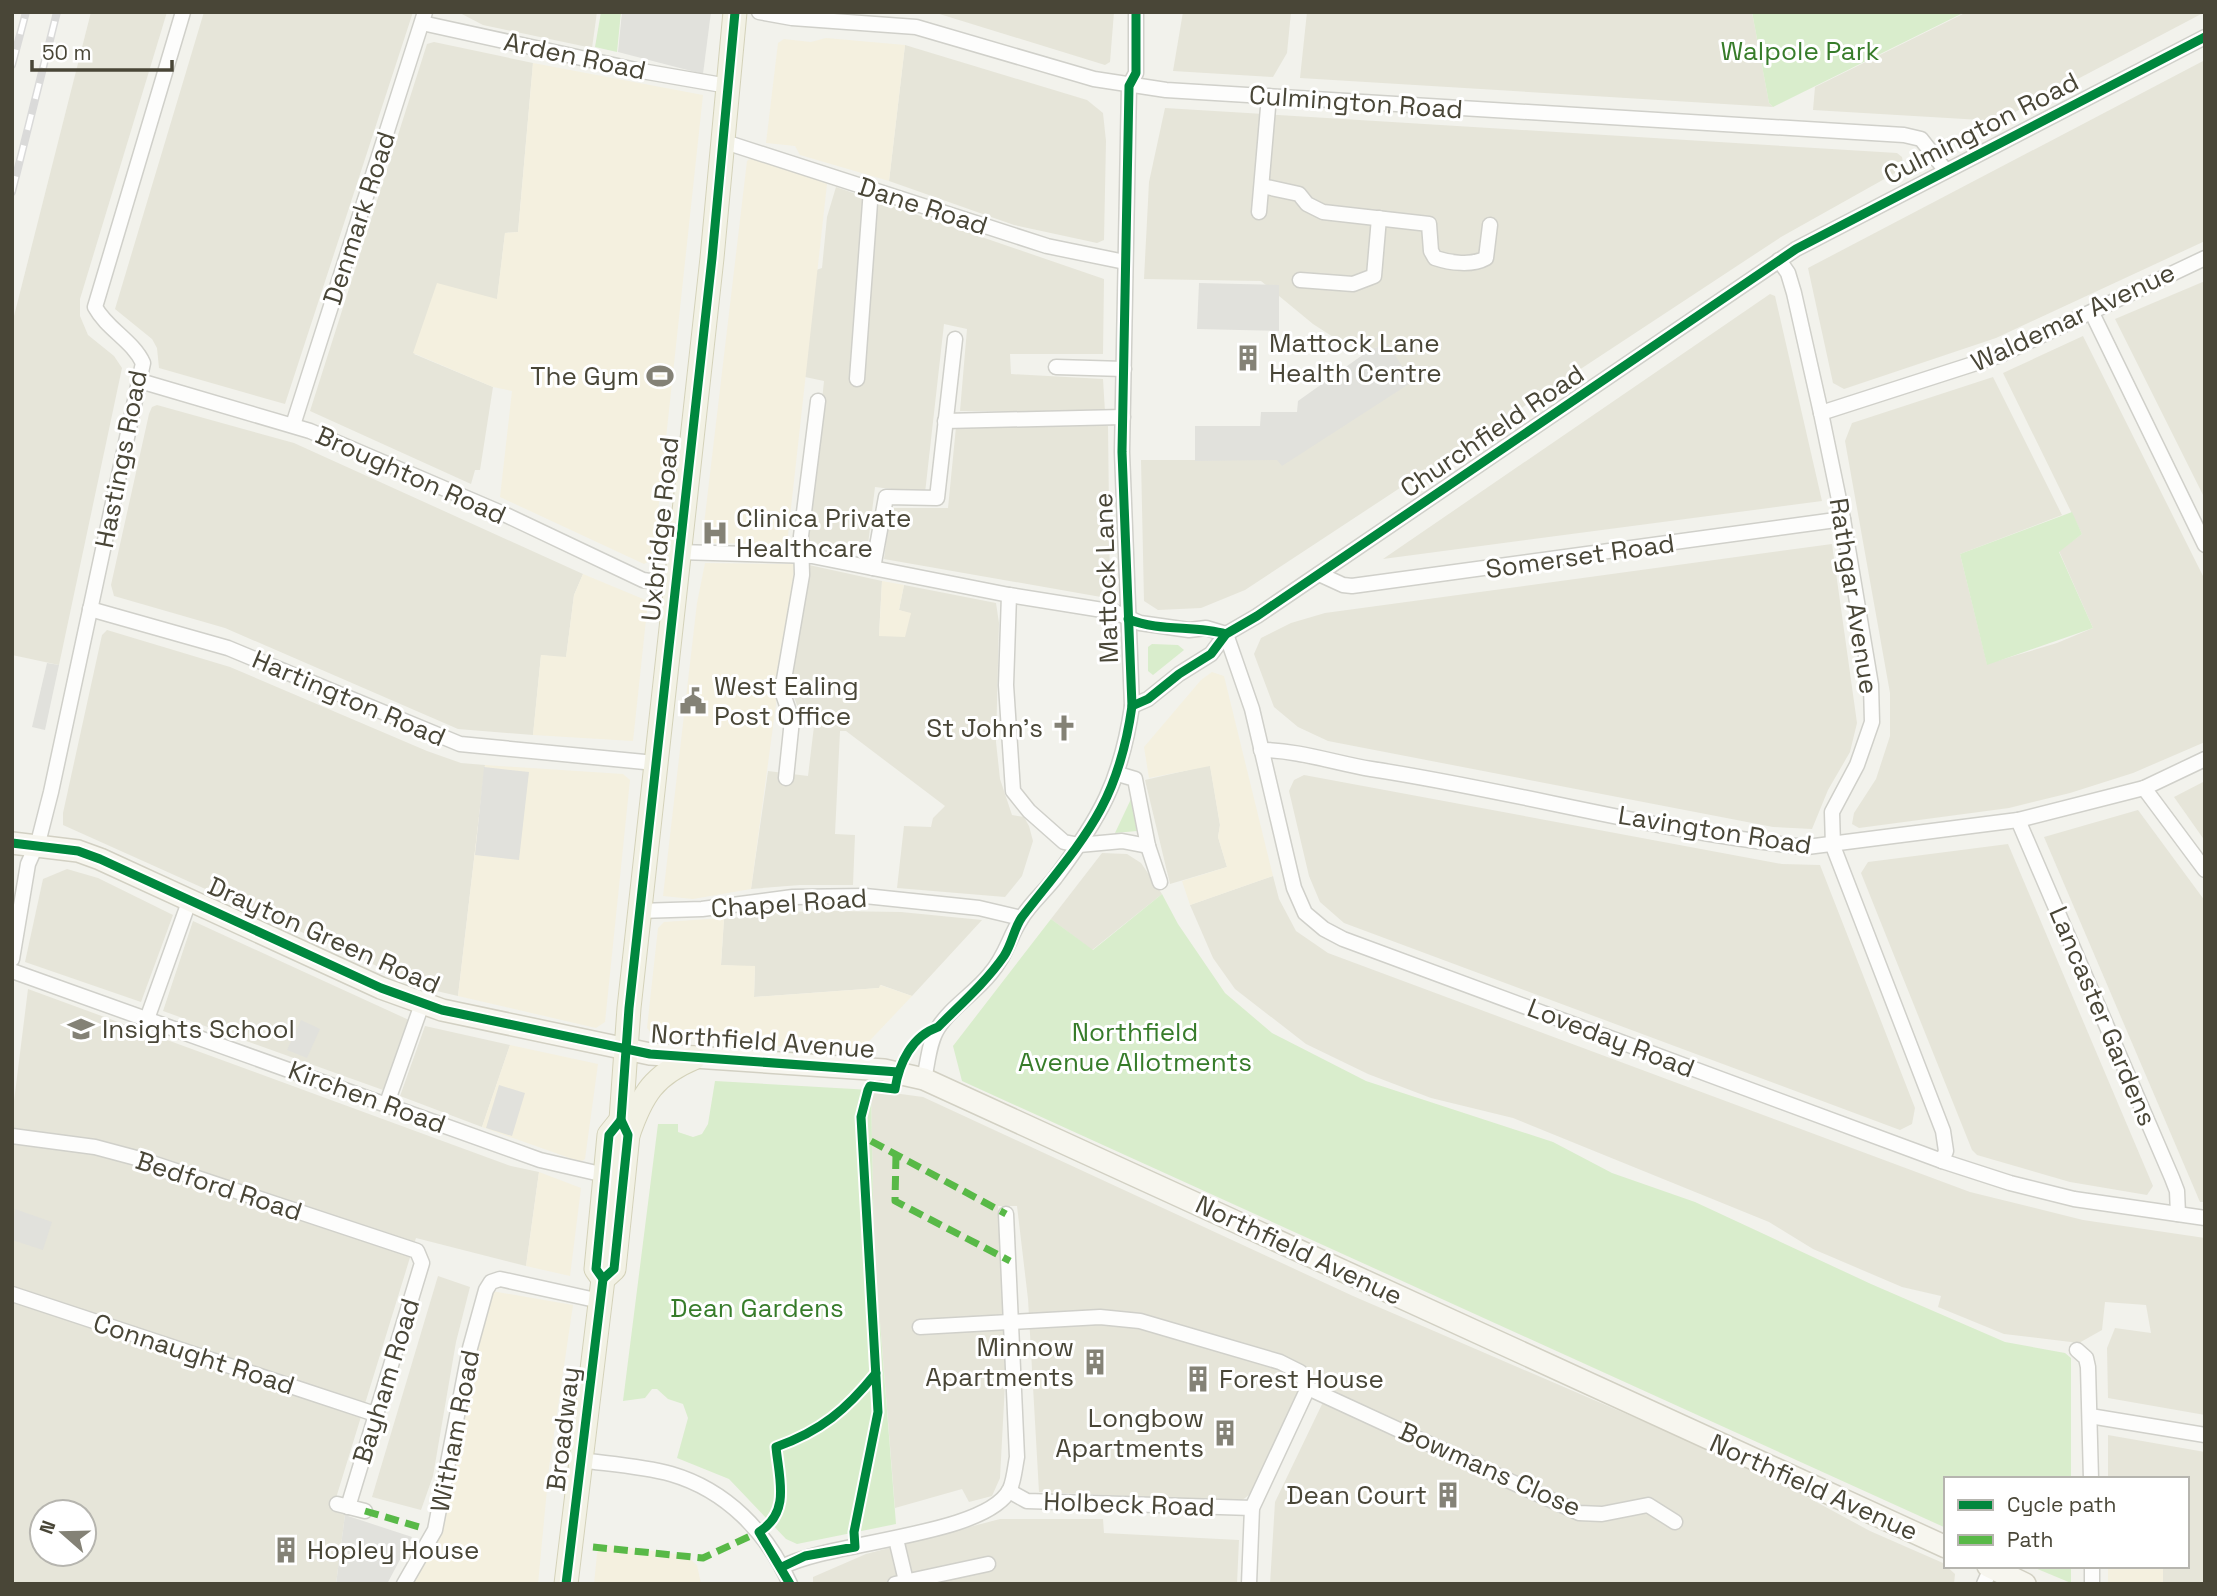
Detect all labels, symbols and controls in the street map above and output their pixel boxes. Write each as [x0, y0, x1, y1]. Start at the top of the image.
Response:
street label: Arden Road [501, 24, 649, 88]
scale bar [32, 28, 172, 72]
park label: Walpole Park [1720, 34, 1880, 68]
text: 50 m [42, 39, 92, 66]
street label: Culmington Road [1878, 64, 2084, 192]
street label: Culmington Road [1248, 78, 1464, 126]
street label: Denmark Road [315, 127, 403, 309]
street label: Dane Road [854, 169, 992, 243]
street label: Waldemar Avenue [1966, 255, 2180, 379]
place label: Mattock Lane Health Centre [1269, 326, 1442, 390]
building icon: Mattock Lane Health Centre [1233, 343, 1263, 373]
street label: Churchfield Road [1393, 357, 1591, 505]
place label: The Gym [530, 359, 639, 393]
sports icon: The Gym [645, 361, 675, 391]
street label: Hastings Road [87, 367, 155, 551]
street label: Broughton Road [311, 418, 511, 532]
street label: Uxbridge Road [633, 435, 687, 623]
street label: Mattock Lane [1086, 492, 1126, 664]
street label: Rathgar Avenue [1822, 496, 1886, 696]
place label: Clinica Private Healthcare [736, 501, 911, 565]
hospital icon: Clinica Private Healthcare [700, 518, 730, 548]
street label: Somerset Road [1483, 526, 1677, 586]
street label: Hartington Road [247, 642, 451, 754]
place label: West Ealing Post Office [714, 669, 859, 733]
public building icon: West Ealing Post Office [678, 686, 708, 716]
place label: St John's [926, 711, 1043, 745]
church icon: St John's [1049, 713, 1079, 743]
street label: Lavington Road [1616, 798, 1814, 862]
street label: Drayton Green Road [202, 868, 446, 1002]
street label: Chapel Road [710, 881, 868, 925]
street label: Lancaster Gardens [2041, 901, 2165, 1131]
street label: Loveday Road [1523, 991, 1699, 1085]
place label: Insights School [102, 1012, 295, 1046]
school or university icon: Insights School [66, 1014, 96, 1044]
park label: Northfield Avenue Allotments [1018, 1015, 1252, 1079]
street label: Northfield Avenue [650, 1016, 876, 1066]
street label: Kirchen Road [284, 1053, 450, 1141]
street label: Bedford Road [132, 1143, 306, 1229]
street label: Northfield Avenue [1190, 1187, 1408, 1313]
park label: Dean Gardens [670, 1291, 844, 1325]
street label: Bayham Road [345, 1294, 427, 1468]
street label: Connaught Road [89, 1305, 299, 1403]
place label: Minnow Apartments [925, 1330, 1074, 1394]
street label: Witham Road [423, 1347, 487, 1515]
building icon: Minnow Apartments [1080, 1347, 1110, 1377]
place label: Forest House [1219, 1362, 1384, 1396]
building icon: Forest House [1183, 1364, 1213, 1394]
street label: Broadway [539, 1365, 587, 1493]
place label: Longbow Apartments [1055, 1401, 1204, 1465]
street label: Bowmans Close [1394, 1414, 1586, 1524]
building icon: Longbow Apartments [1210, 1418, 1240, 1448]
street label: Northfield Avenue [1705, 1426, 1923, 1548]
legend [1944, 1477, 2189, 1568]
place label: Dean Court [1286, 1478, 1427, 1512]
building icon: Dean Court [1433, 1480, 1463, 1510]
street label: Holbeck Road [1043, 1484, 1215, 1524]
text: Cycle path [2007, 1491, 2116, 1518]
north arrow [28, 1498, 98, 1568]
text: N [34, 1517, 61, 1538]
text: Path [2007, 1526, 2053, 1553]
place label: Hopley House [307, 1533, 479, 1567]
building icon: Hopley House [271, 1535, 301, 1565]

